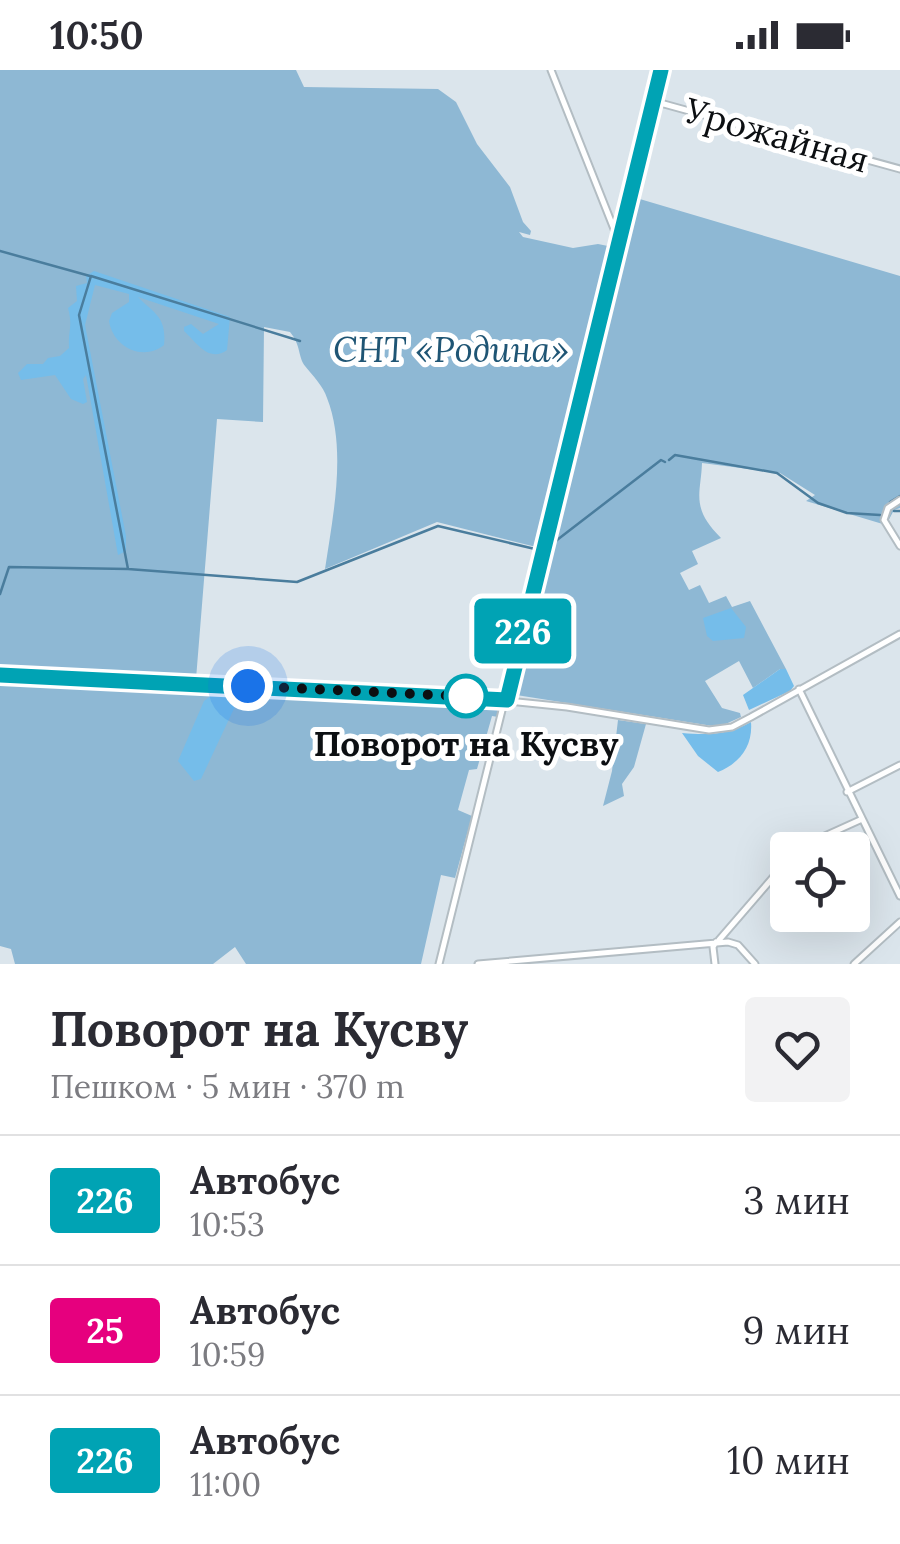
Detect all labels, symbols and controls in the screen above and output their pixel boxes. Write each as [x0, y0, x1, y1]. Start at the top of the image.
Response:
text: 10:50 [50, 11, 144, 59]
street label: Урожайная [679, 87, 874, 183]
park label: СНТ «Родина» [333, 327, 569, 372]
line badge: 226 [466, 598, 580, 664]
text: 226 [494, 609, 552, 654]
your location [223, 661, 273, 711]
marker: Поворот на Кусву [445, 675, 487, 717]
place label: Поворот на Кусву [313, 721, 619, 766]
map controls [770, 832, 870, 932]
button: locate [770, 832, 870, 932]
button: heart [745, 997, 850, 1102]
text: Поворот на Кусву [50, 998, 468, 1059]
text: Пешком · 5 мин · 370 m [50, 1066, 405, 1107]
text: Автобус [190, 1156, 340, 1204]
text: 3 мин [743, 1176, 850, 1224]
text: 226 [76, 1178, 134, 1223]
text: 10:53 [190, 1204, 265, 1245]
text: Автобус [190, 1286, 340, 1334]
text: 9 мин [743, 1306, 850, 1354]
text: 25 [86, 1308, 124, 1353]
text: 10:59 [190, 1334, 265, 1375]
text: Автобус [190, 1416, 340, 1464]
text: 10 мин [727, 1436, 850, 1484]
text: 226 [76, 1438, 134, 1483]
text: 11:00 [190, 1464, 261, 1505]

